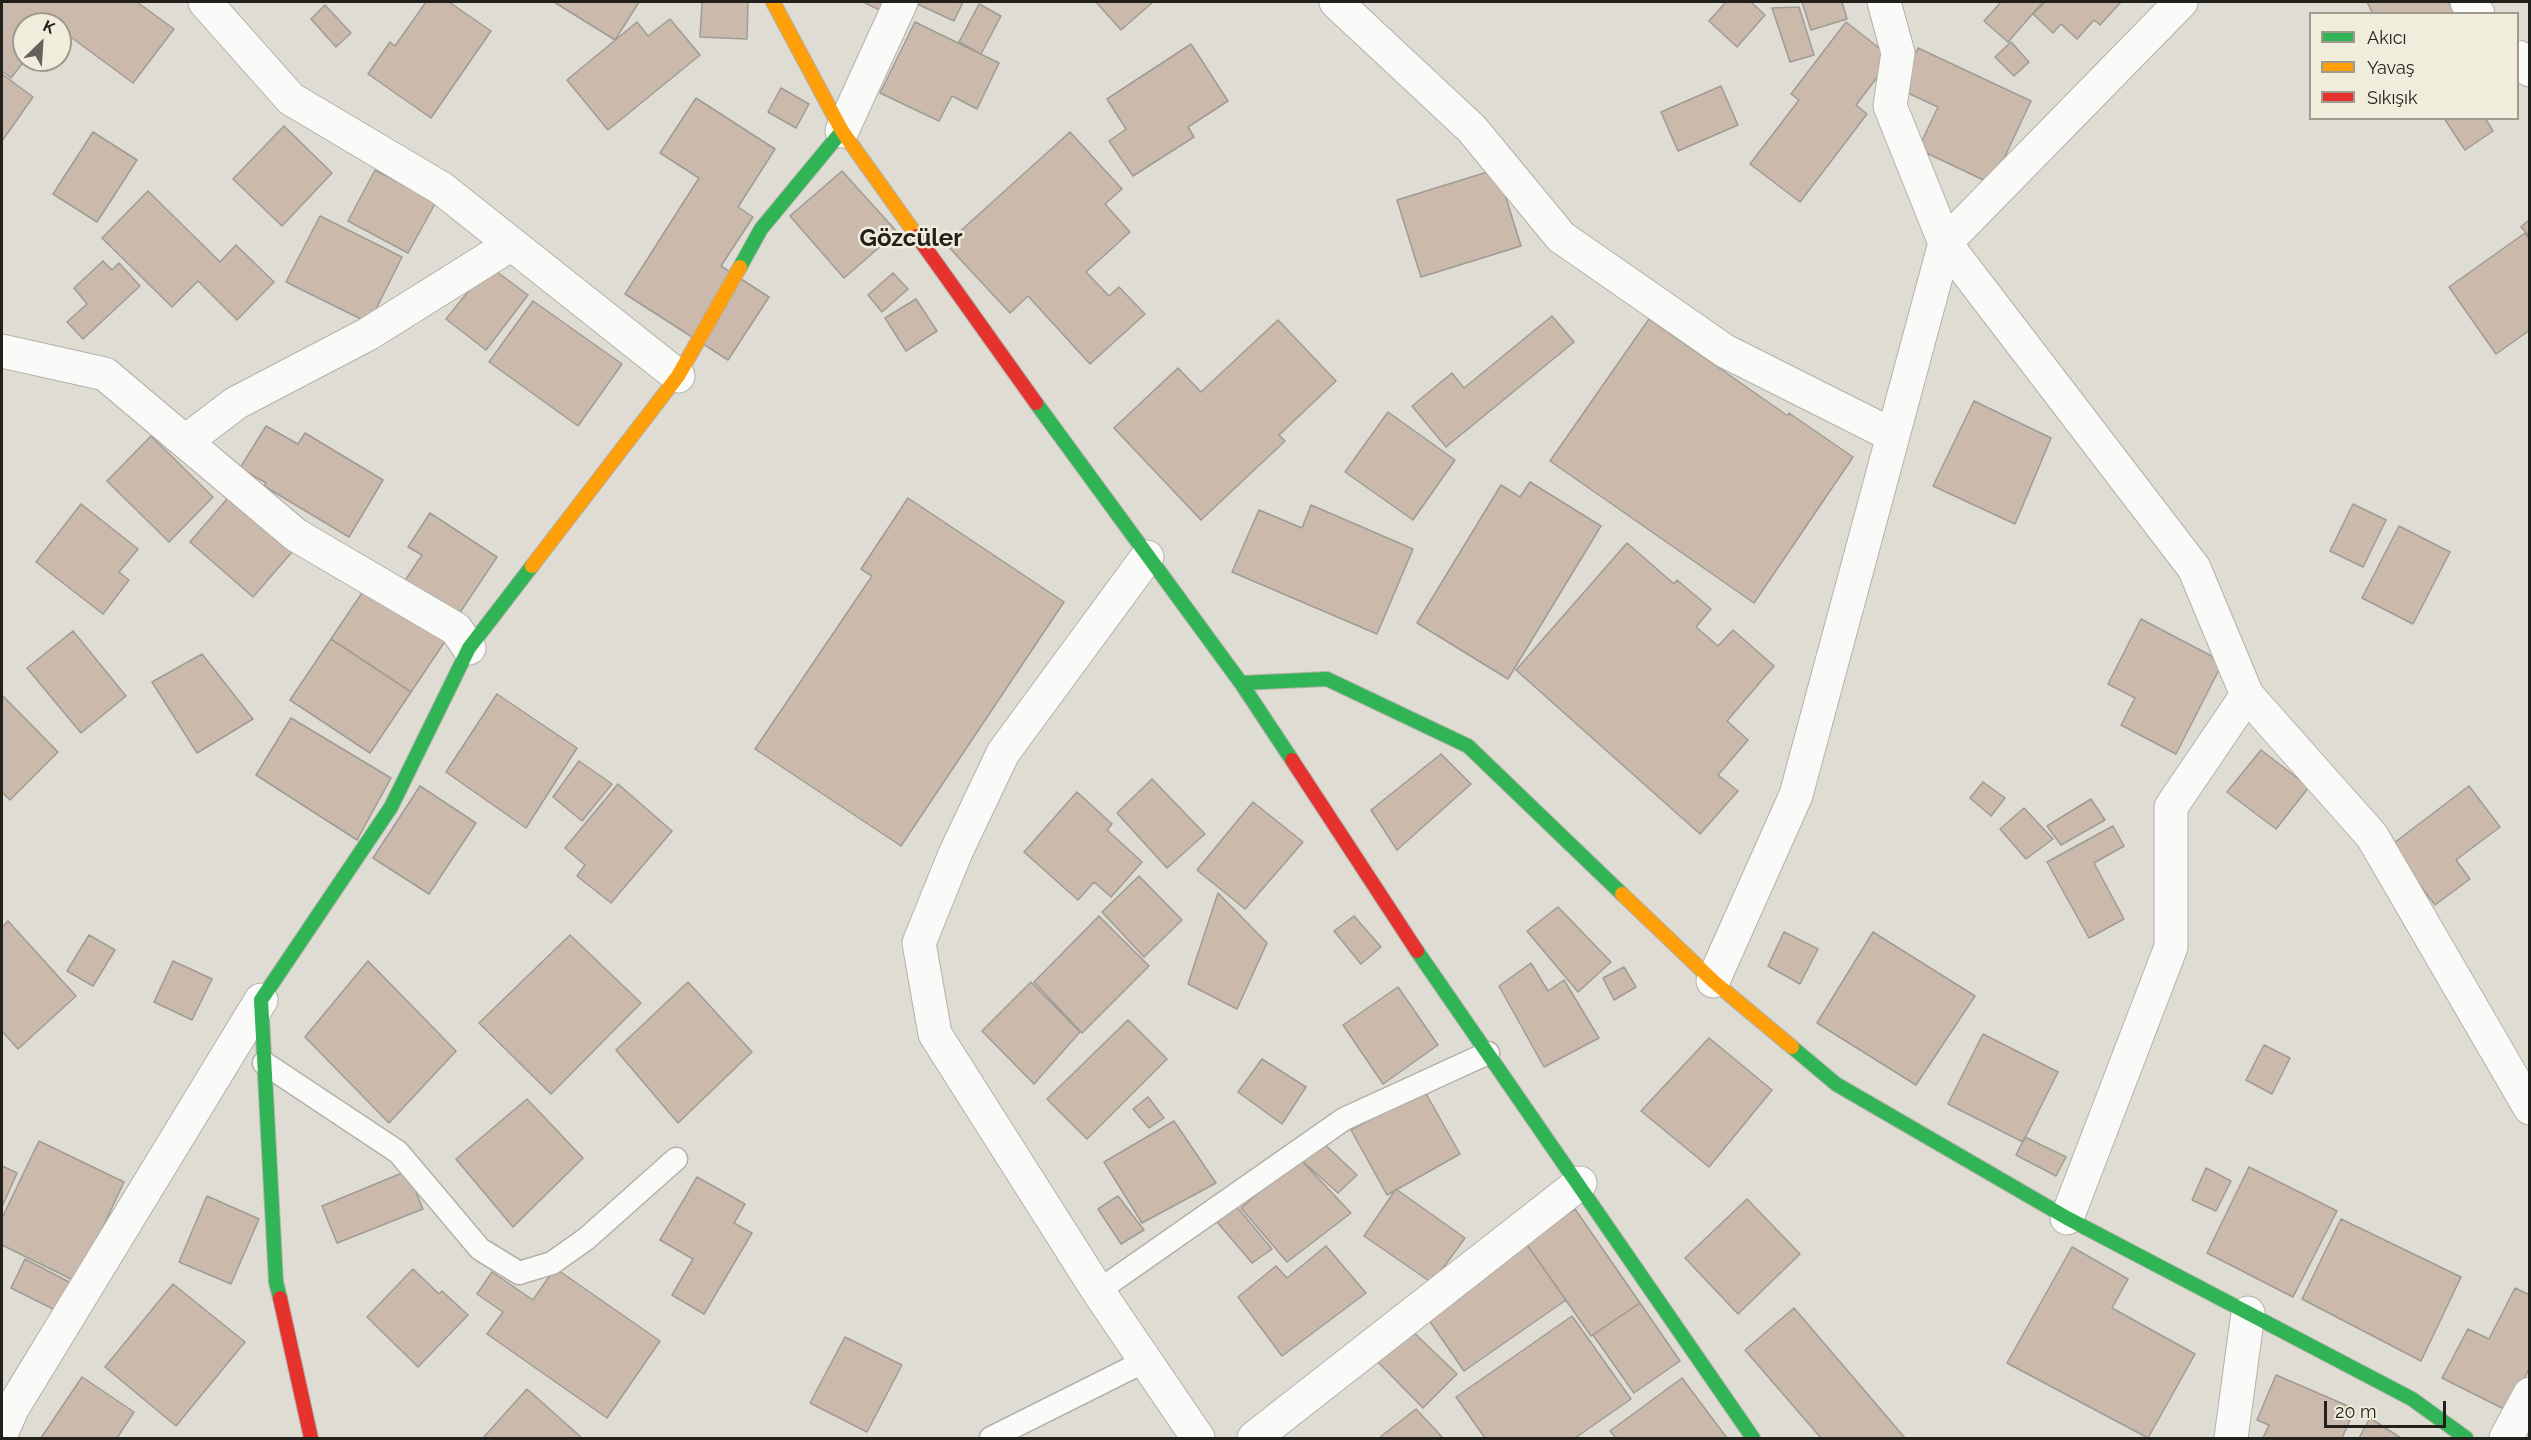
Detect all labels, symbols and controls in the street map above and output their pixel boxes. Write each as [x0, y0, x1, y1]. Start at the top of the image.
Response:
north arrow [12, 12, 72, 72]
legend [2309, 12, 2519, 120]
text: K [40, 16, 58, 38]
text: Akıcı [2367, 27, 2406, 48]
text: Yavaş [2367, 57, 2414, 78]
text: Sıkışık [2367, 87, 2417, 108]
district label: Gözcüler [860, 225, 962, 253]
scale bar [2327, 1389, 2448, 1427]
text: 20 m [2335, 1401, 2377, 1422]

